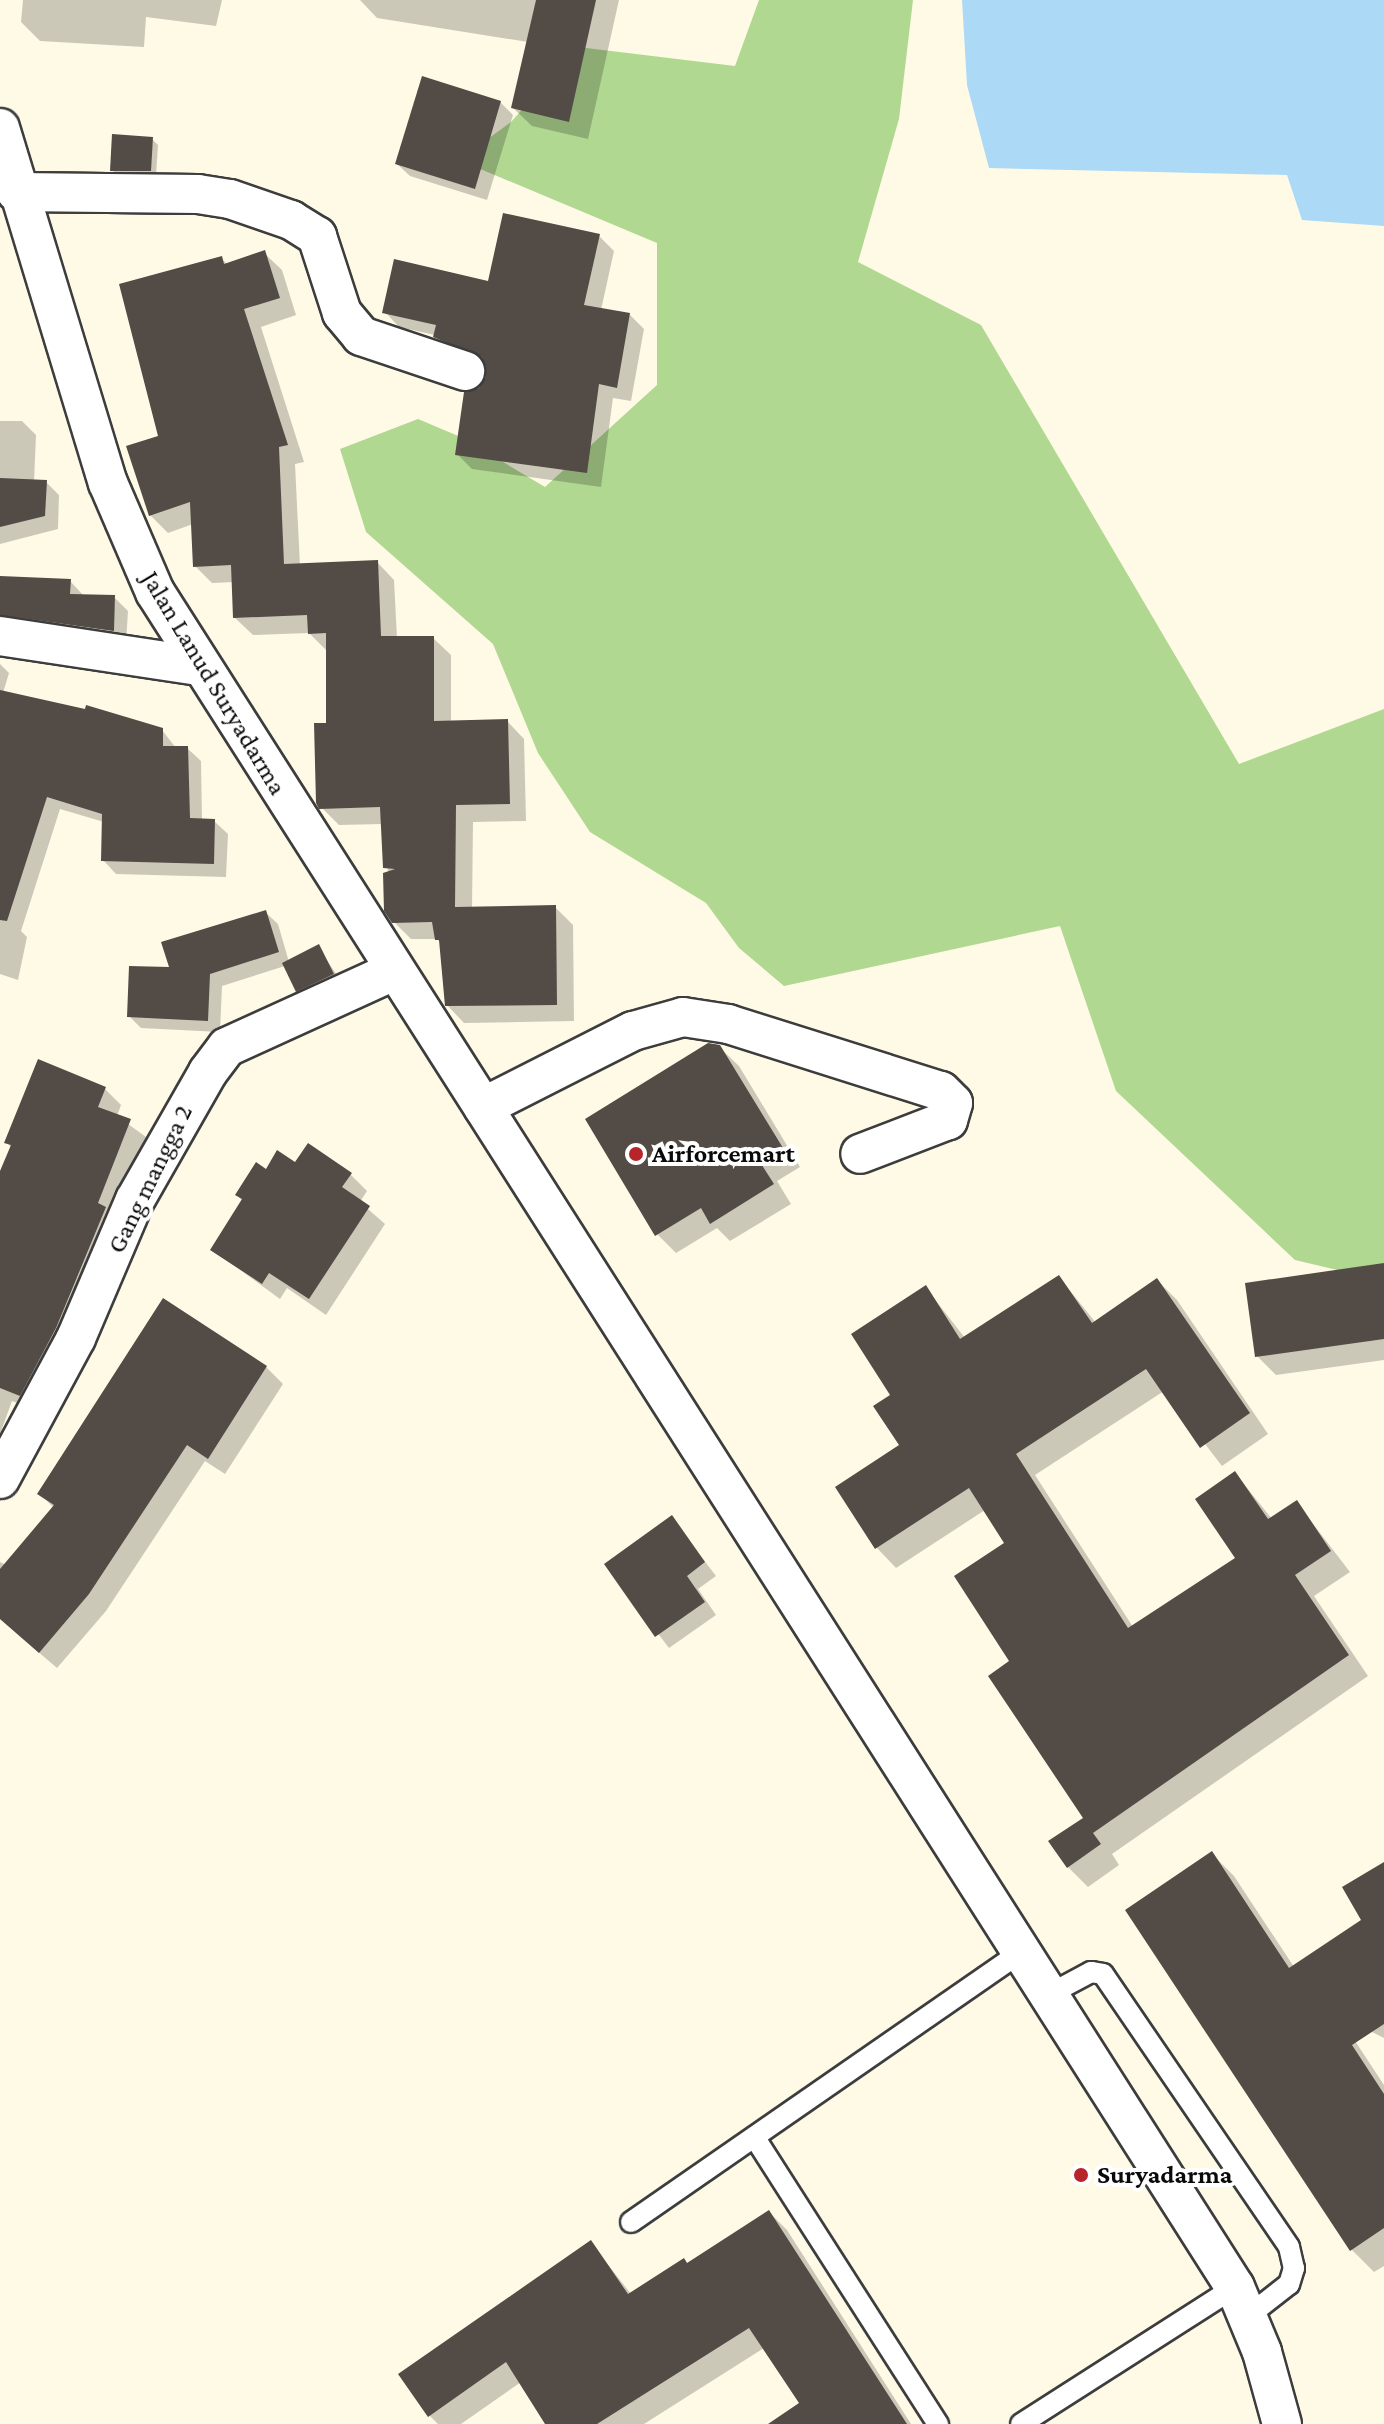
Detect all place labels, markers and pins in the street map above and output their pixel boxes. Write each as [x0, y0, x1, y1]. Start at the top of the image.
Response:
place label: Airforcemart [652, 1138, 795, 1170]
marker: Airforcemart [627, 1145, 645, 1163]
place label: Suryadarma [1097, 2159, 1232, 2191]
marker: Suryadarma [1072, 2166, 1090, 2184]

